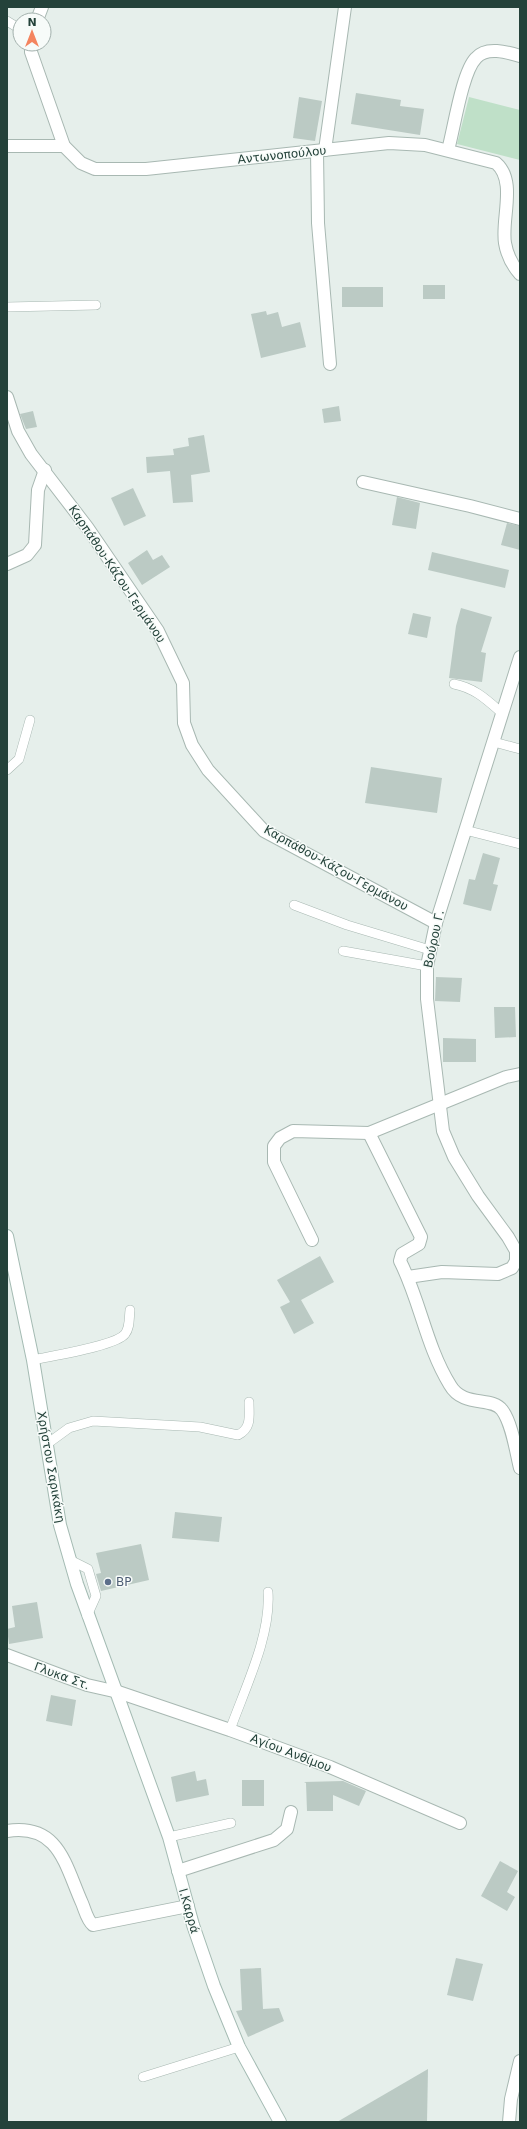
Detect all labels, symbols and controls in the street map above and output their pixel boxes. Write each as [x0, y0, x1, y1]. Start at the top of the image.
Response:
north arrow [12, 12, 52, 52]
text: N [27, 16, 37, 29]
street label: Αντωνοπούλου [237, 143, 327, 167]
street label: Καρπάθου-Κάζου-Γερμάνου [66, 503, 168, 645]
street label: Καρπάθου-Κάζου-Γερμάνου [261, 822, 411, 914]
street label: Βούρου Γ. [421, 909, 447, 969]
street label: Χρήστου Σαρικάκη [34, 1410, 68, 1524]
place label: BP [116, 1575, 131, 1589]
marker: BP [103, 1577, 113, 1587]
street label: Γλυκα Στ. [32, 1659, 92, 1693]
street label: Αγίου Ανθίμου [248, 1731, 334, 1775]
street label: Ι.Καρρά [176, 1887, 202, 1935]

